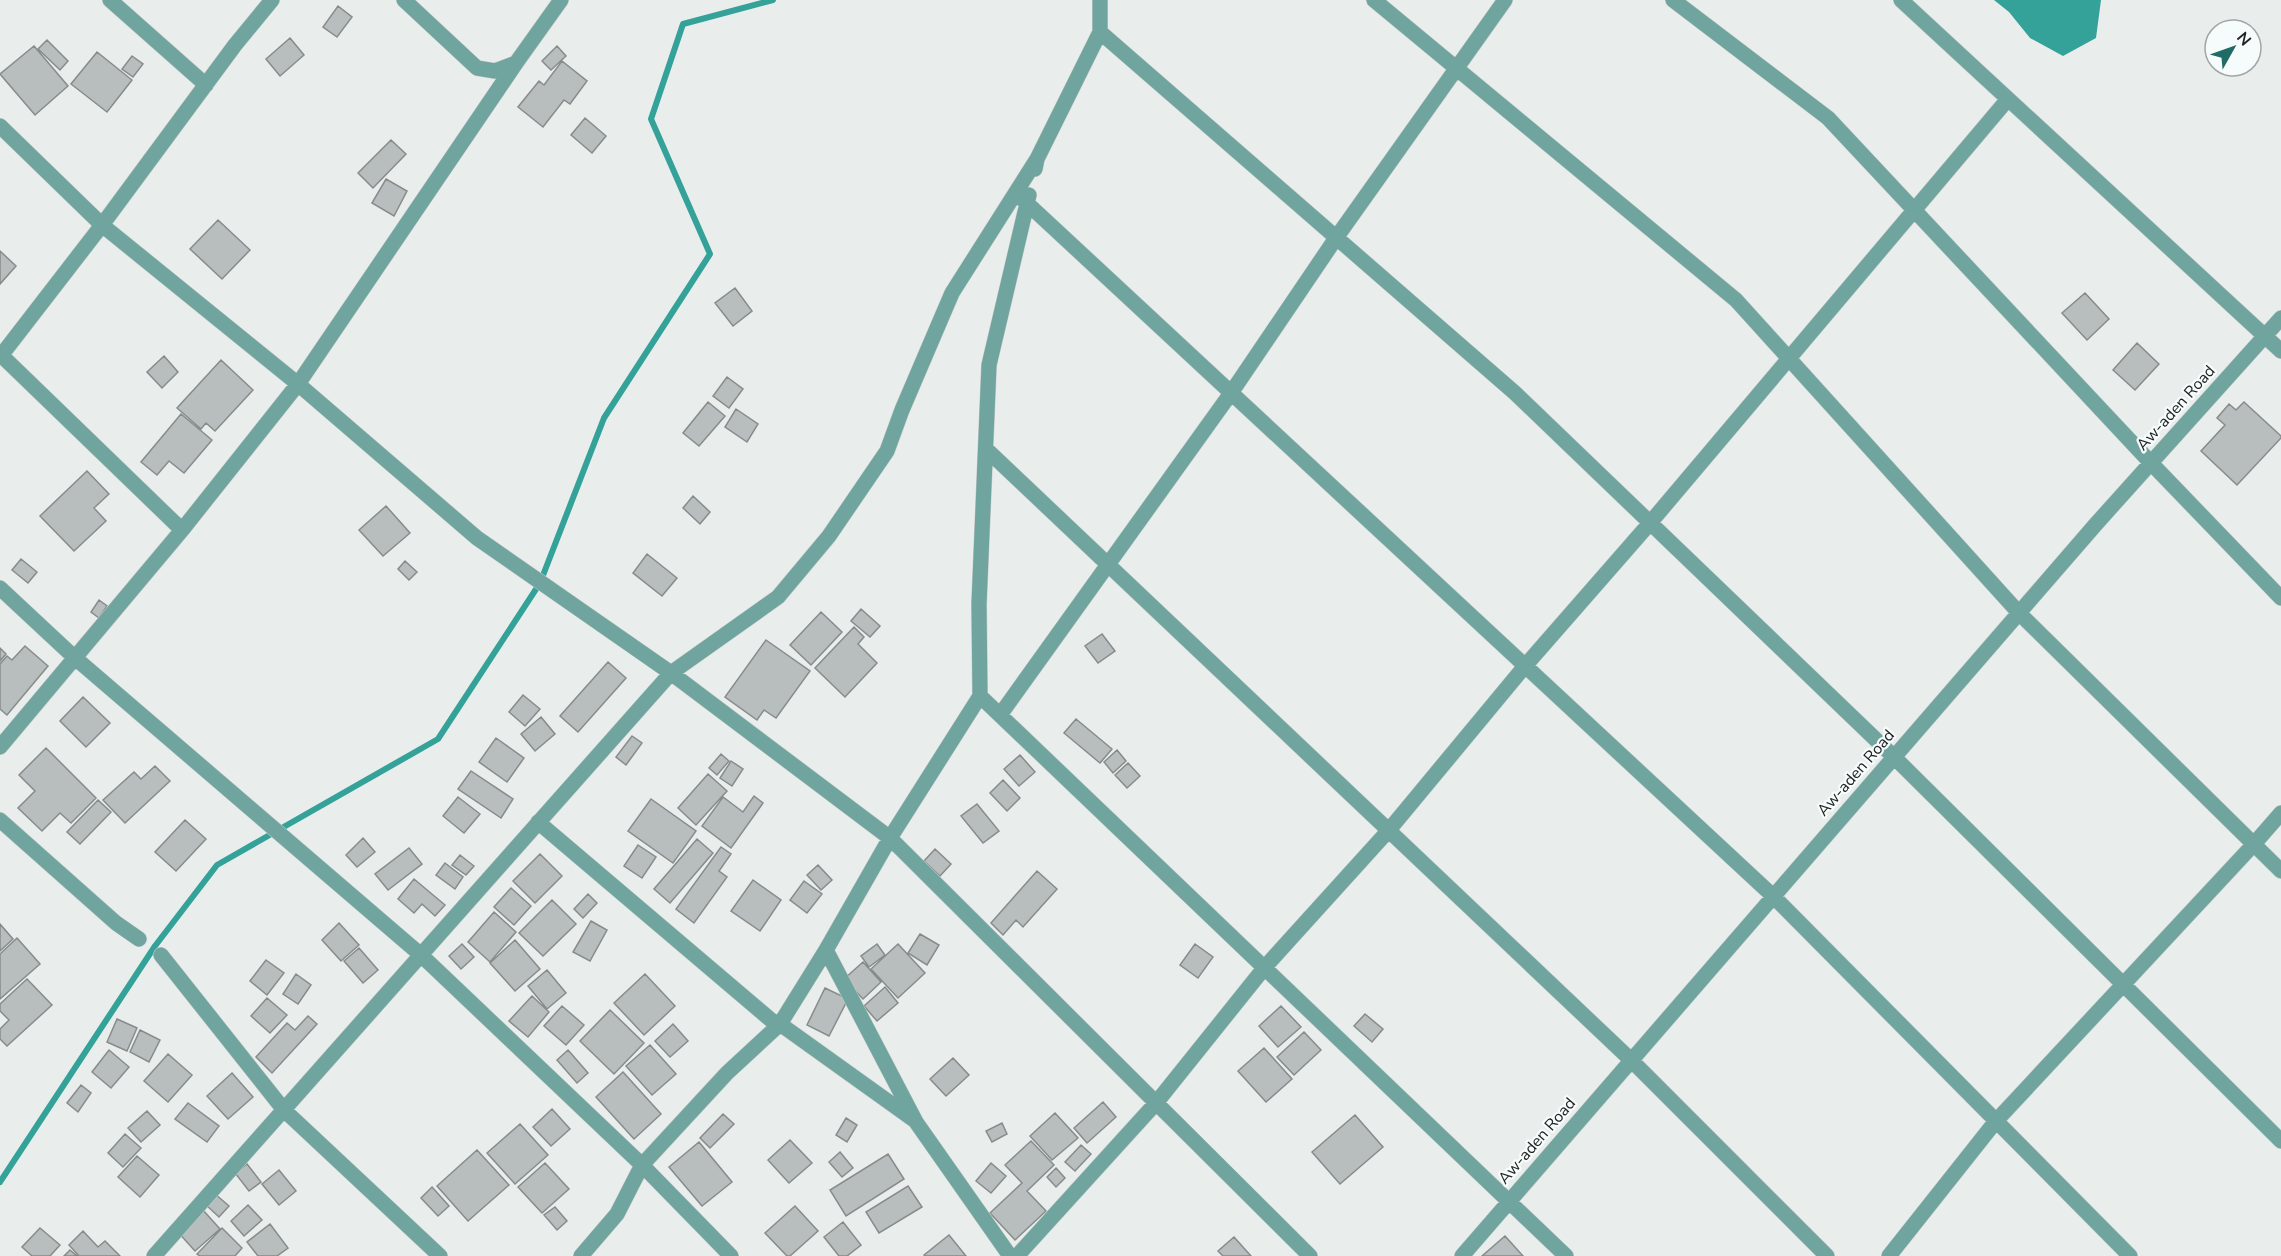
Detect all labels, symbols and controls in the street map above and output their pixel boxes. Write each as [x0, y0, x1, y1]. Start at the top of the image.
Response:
north arrow [2203, 18, 2263, 78]
text: N [2231, 27, 2256, 51]
street label: Aw-aden Road [2132, 361, 2220, 455]
street label: Aw-aden Road [1812, 725, 1900, 821]
street label: Aw-aden Road [1493, 1093, 1581, 1189]

